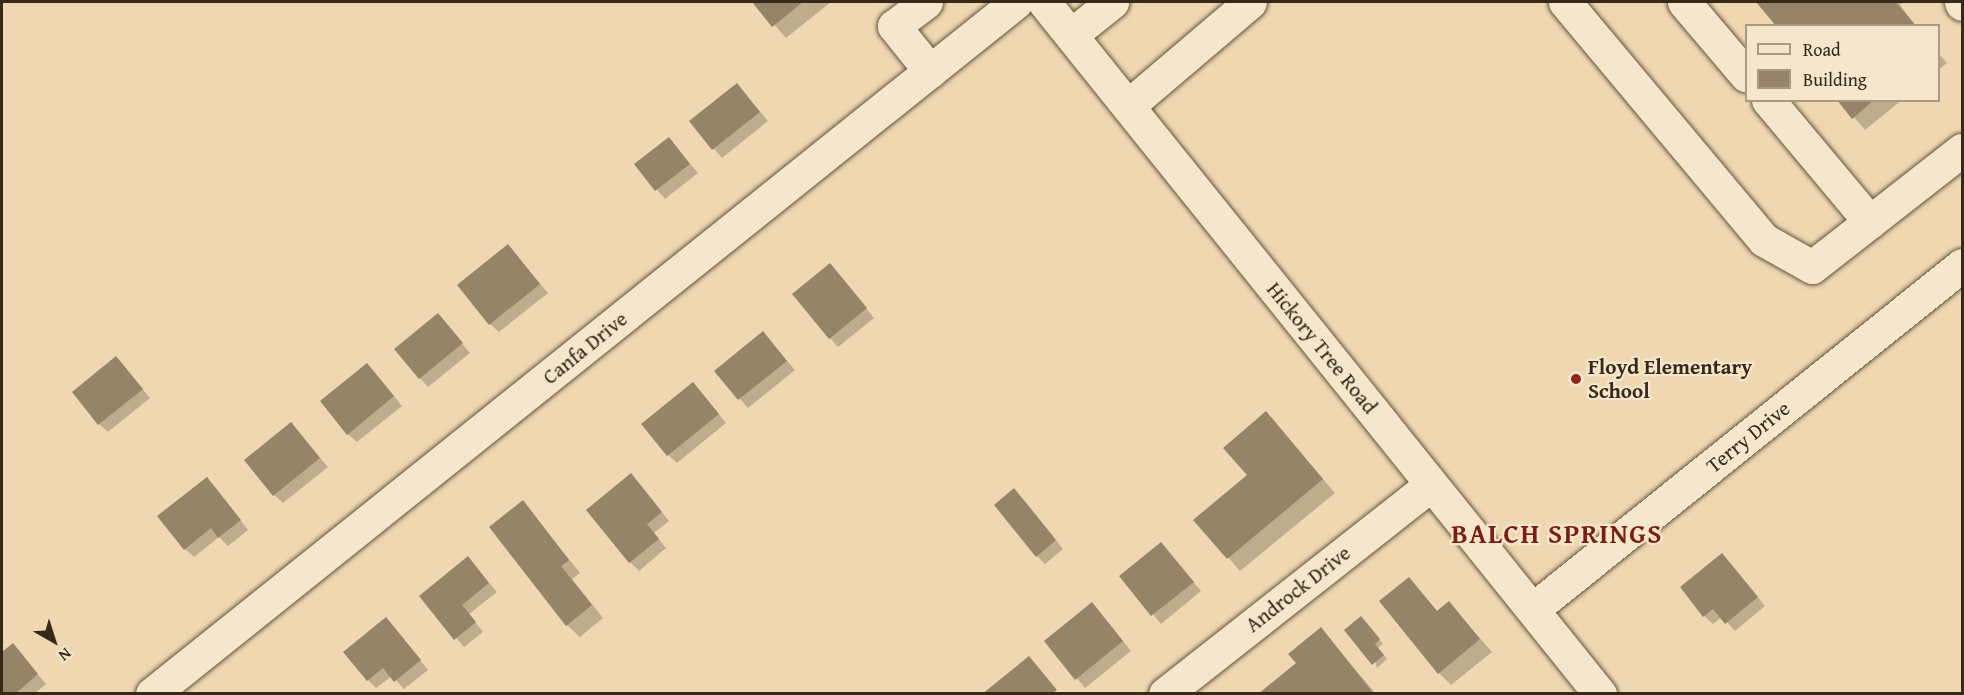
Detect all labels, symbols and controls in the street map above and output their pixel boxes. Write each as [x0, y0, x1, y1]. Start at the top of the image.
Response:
legend [1745, 24, 1940, 102]
text: Road [1803, 36, 1841, 63]
text: Building [1803, 66, 1867, 93]
street label: Hickory Tree Road [1261, 277, 1383, 419]
street label: Canfa Drive [538, 306, 632, 390]
place label: Floyd Elementary School [1588, 354, 1752, 404]
marker: Floyd Elementary School [1569, 372, 1583, 386]
street label: Terry Drive [1701, 396, 1795, 478]
district label: BALCH SPRINGS [1451, 518, 1663, 550]
street label: Androck Drive [1241, 540, 1355, 638]
north arrow [24, 611, 84, 671]
text: N [54, 642, 77, 668]

